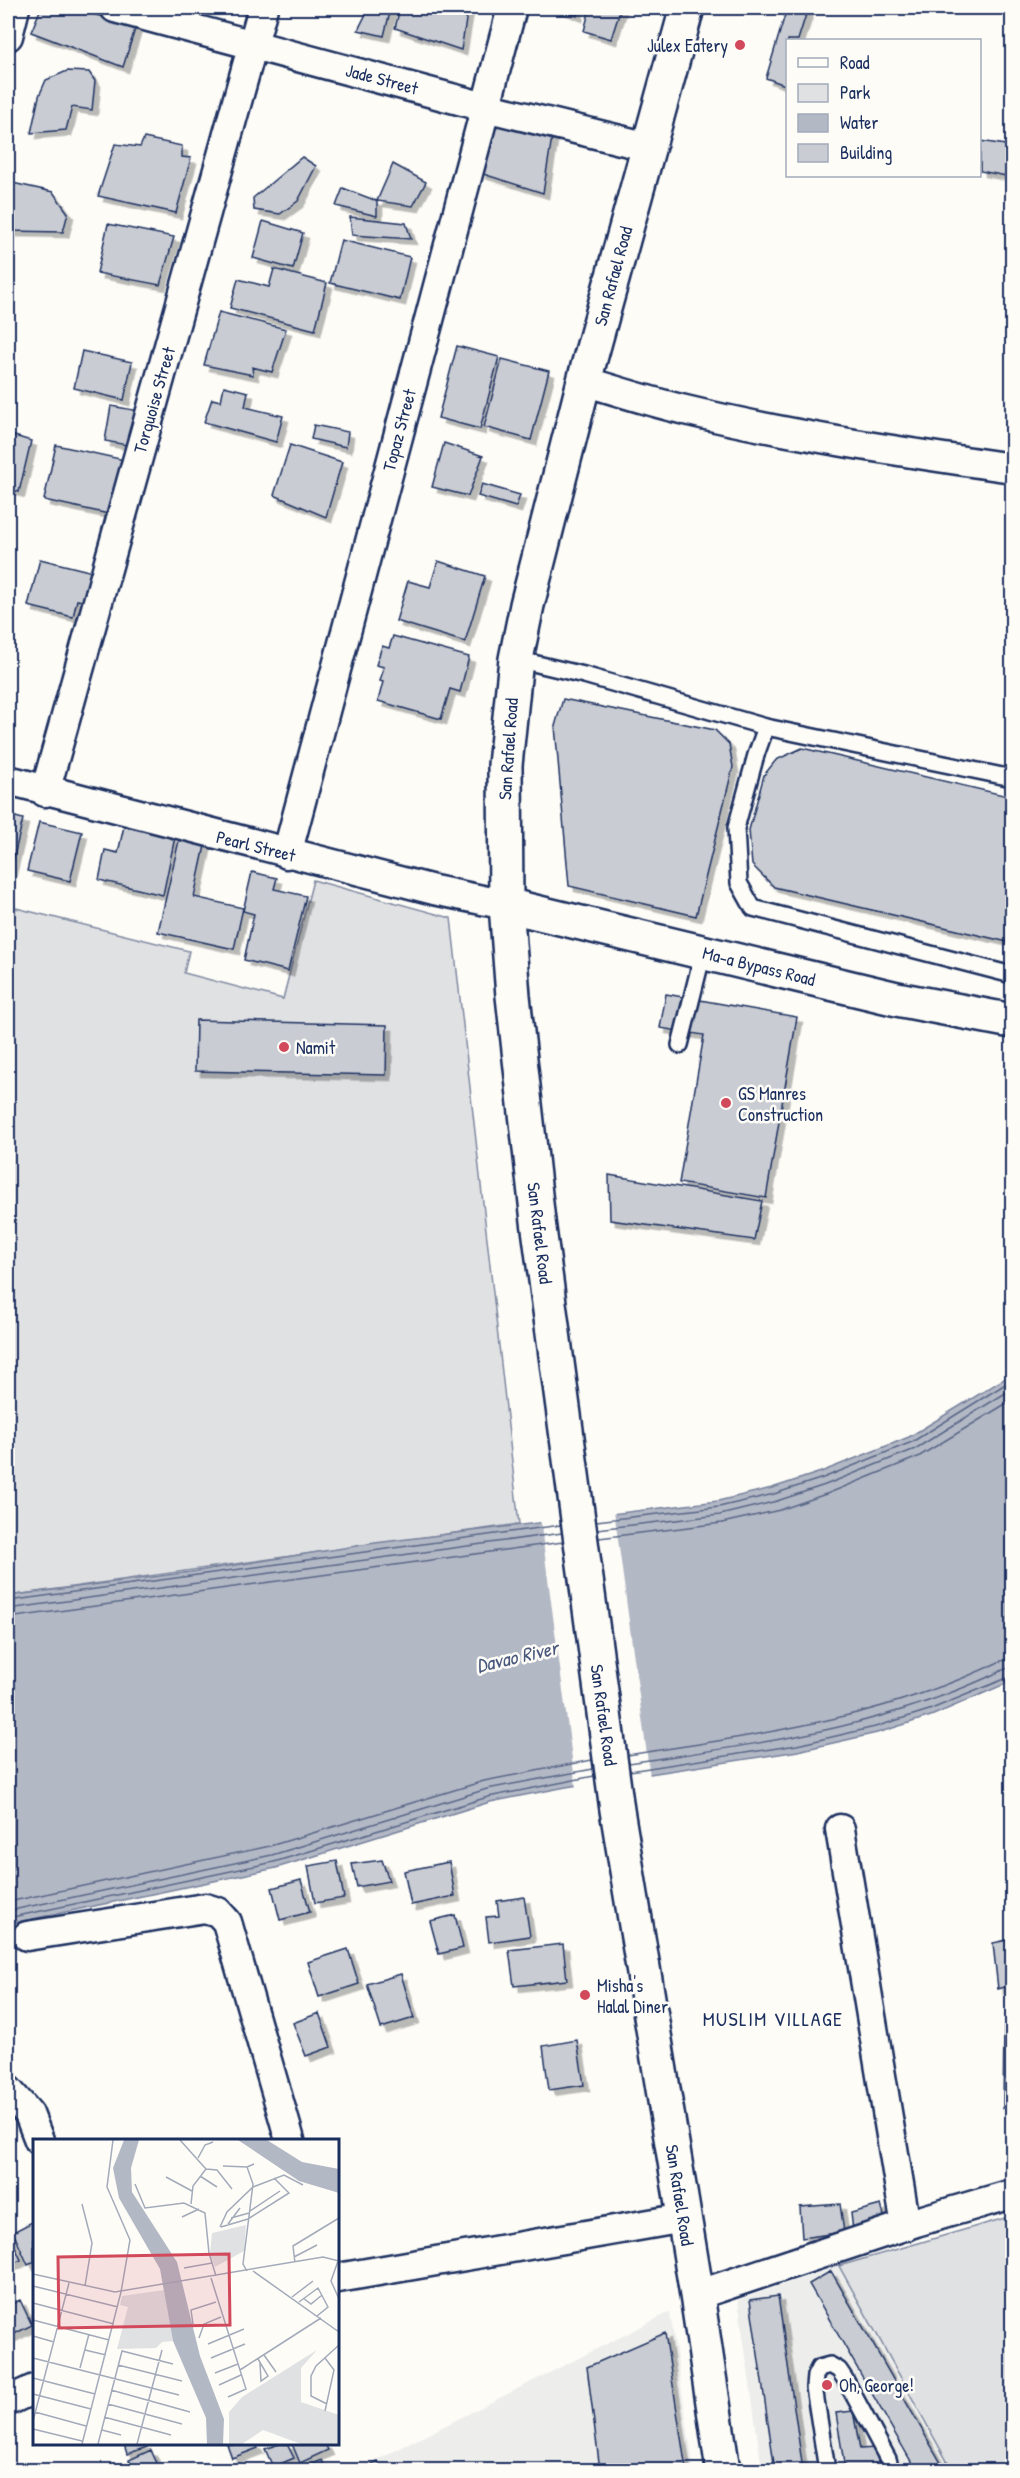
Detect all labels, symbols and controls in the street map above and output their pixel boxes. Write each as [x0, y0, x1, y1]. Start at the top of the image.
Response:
place label: Julex Eatery [647, 33, 728, 58]
marker: Julex Eatery [733, 38, 747, 52]
legend [786, 39, 981, 177]
text: Road [840, 50, 870, 75]
street label: Jade Street [343, 57, 422, 101]
text: Park [840, 80, 871, 105]
text: Water [840, 110, 878, 135]
text: Building [840, 140, 892, 165]
street label: San Rafael Road [588, 224, 638, 328]
street label: Torquoise Street [127, 343, 181, 456]
street label: Topaz Street [376, 385, 422, 474]
street label: San Rafael Road [492, 697, 524, 801]
street label: Pearl Street [214, 824, 299, 868]
street label: Ma-a Bypass Road [700, 940, 818, 992]
place label: Namit [296, 1035, 336, 1060]
marker: Namit [277, 1040, 291, 1054]
place label: GS Manres Construction [738, 1081, 823, 1127]
marker: GS Manres Construction [719, 1096, 733, 1110]
street label: San Rafael Road [521, 1181, 559, 1285]
water label: Davao River [473, 1633, 563, 1678]
street label: San Rafael Road [585, 1663, 623, 1767]
place label: Misha's Halal Diner [597, 1973, 668, 2019]
marker: Misha's Halal Diner [578, 1988, 592, 2002]
district label: MUSLIM VILLAGE [703, 2005, 843, 2032]
inset map [33, 2139, 339, 2445]
street label: San Rafael Road [660, 2143, 700, 2247]
place label: Oh, George! [839, 2373, 914, 2398]
marker: Oh, George! [820, 2378, 834, 2392]

